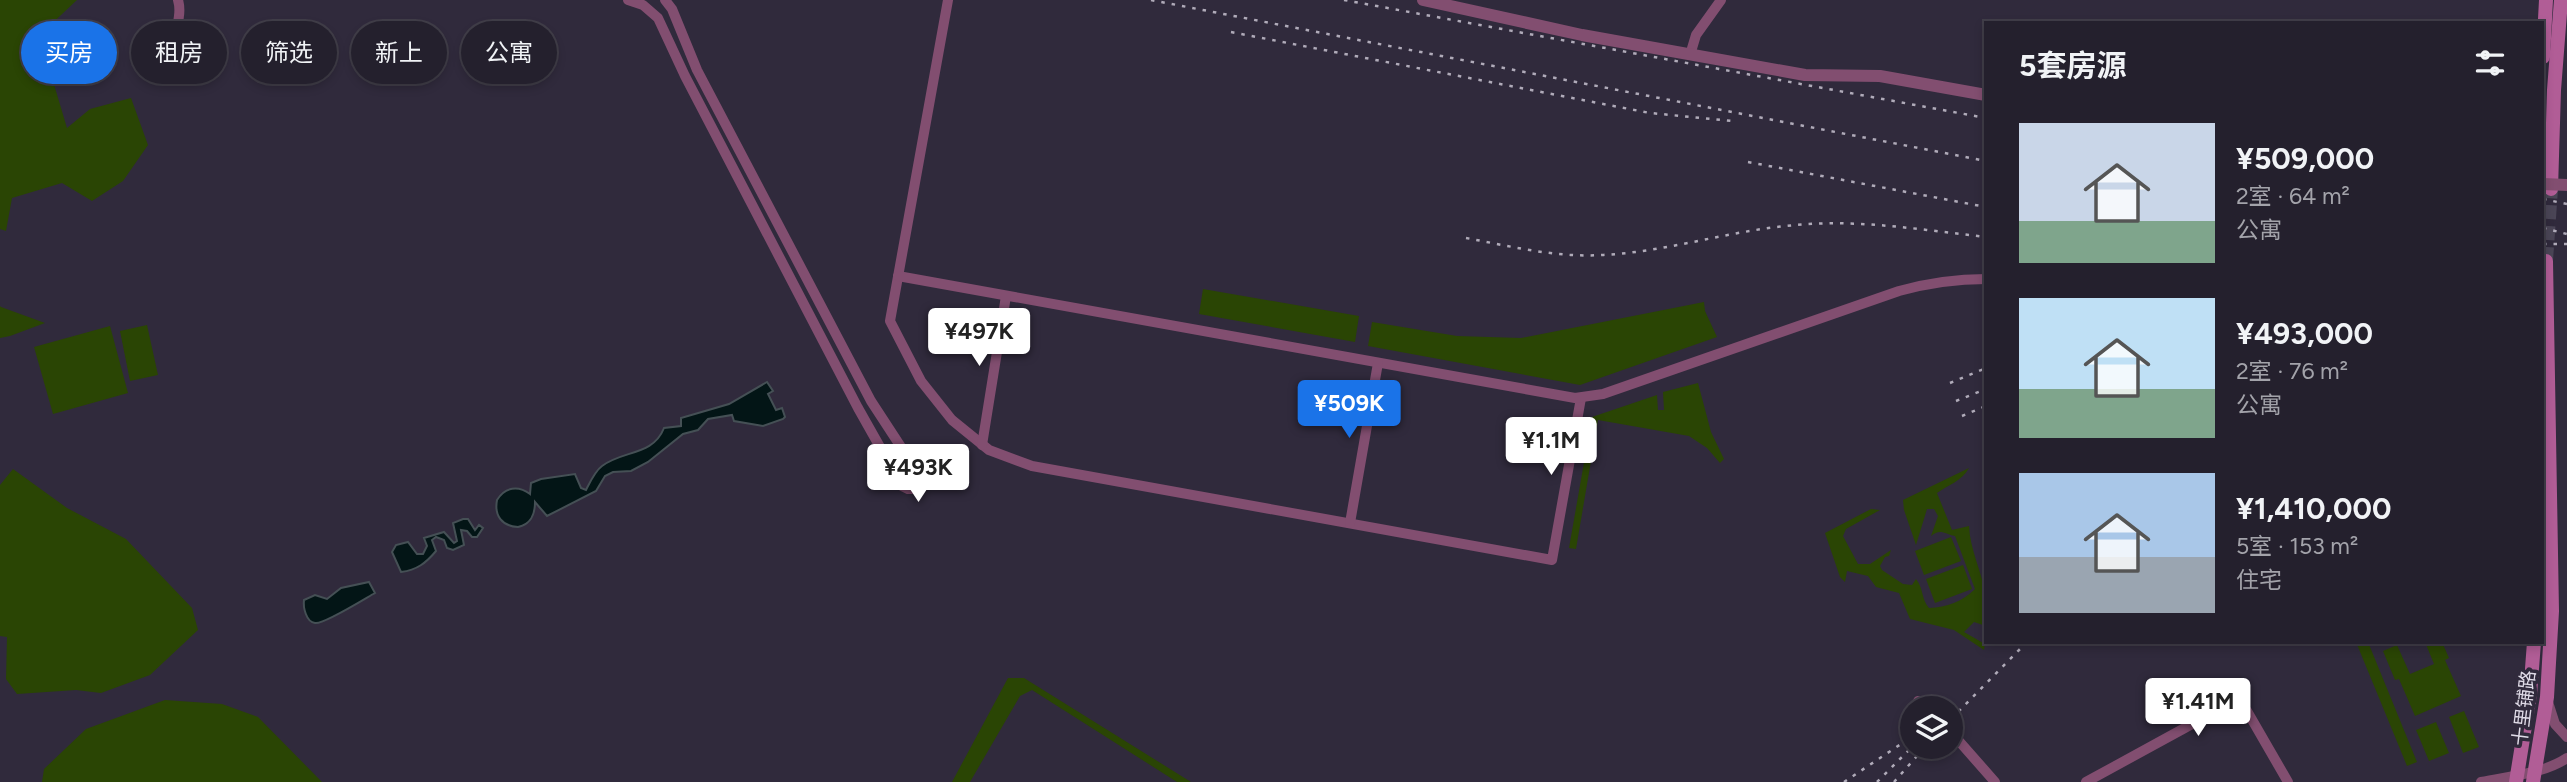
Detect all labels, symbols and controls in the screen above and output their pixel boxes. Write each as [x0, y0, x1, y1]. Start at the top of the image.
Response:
chip: 买房 [21, 21, 117, 84]
chip: 租房 [131, 21, 227, 84]
chip: 筛选 [241, 21, 337, 84]
chip: 新上 [351, 21, 447, 84]
chip: 公寓 [461, 21, 557, 84]
icon: filters [2471, 44, 2509, 82]
text: 5套房源 [2019, 47, 2126, 84]
text: ¥509,000 [2236, 140, 2374, 177]
icon: home [2075, 151, 2159, 235]
text: 2室 · 64 m² [2236, 182, 2350, 210]
text: 公寓 [2236, 216, 2282, 244]
pin: ¥497K [930, 308, 1028, 368]
text: ¥493,000 [2236, 315, 2373, 352]
text: ¥497K [944, 317, 1014, 345]
icon: home [2075, 326, 2159, 410]
text: 2室 · 76 m² [2236, 357, 2348, 385]
pin: ¥509K [1300, 380, 1398, 440]
text: ¥509K [1314, 389, 1384, 417]
text: 公寓 [2236, 391, 2282, 419]
pin: ¥1.1M [1502, 418, 1600, 477]
text: ¥1.1M [1522, 426, 1580, 454]
pin: ¥493K [869, 444, 967, 504]
text: ¥493K [883, 453, 953, 481]
text: ¥1,410,000 [2236, 490, 2391, 527]
icon: home [2075, 501, 2159, 585]
text: 5室 · 153 m² [2236, 532, 2358, 560]
text: 住宅 [2236, 566, 2282, 594]
street label: 十里铺路 [2508, 669, 2540, 747]
pin: ¥1.41M [2141, 678, 2255, 738]
text: ¥1.41M [2161, 687, 2235, 715]
map controls [1900, 696, 1963, 759]
button: layers [1900, 696, 1963, 759]

